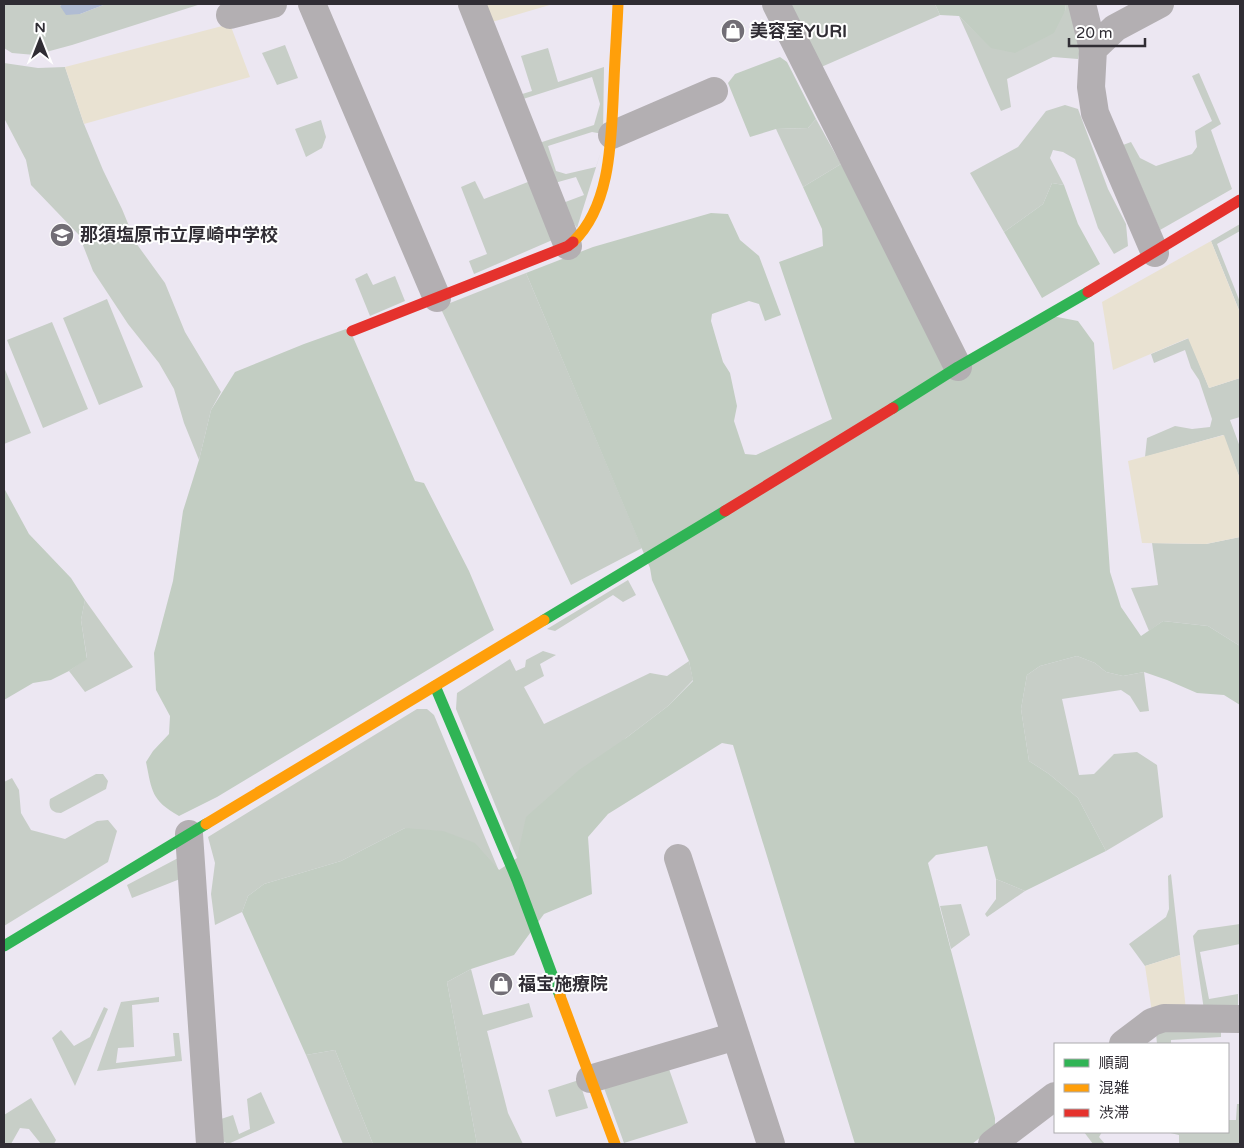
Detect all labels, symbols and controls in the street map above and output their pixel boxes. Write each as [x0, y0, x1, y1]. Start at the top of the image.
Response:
north arrow [15, 15, 65, 65]
scale bar [1069, 15, 1145, 47]
shop icon: 美容室YURI [720, 18, 746, 44]
text: N [34, 19, 46, 36]
place label: 美容室YURI [750, 20, 847, 42]
text: 20 m [1076, 24, 1113, 42]
school or university icon: 那須塩原市立厚崎中学校 [49, 222, 75, 248]
place label: 那須塩原市立厚崎中学校 [80, 224, 278, 246]
shop icon: 福宝施療院 [488, 971, 514, 997]
place label: 福宝施療院 [518, 973, 608, 995]
legend [1054, 1043, 1229, 1133]
text: 順調 [1099, 1054, 1129, 1072]
text: 混雑 [1099, 1079, 1129, 1097]
text: 渋滞 [1099, 1104, 1129, 1122]

